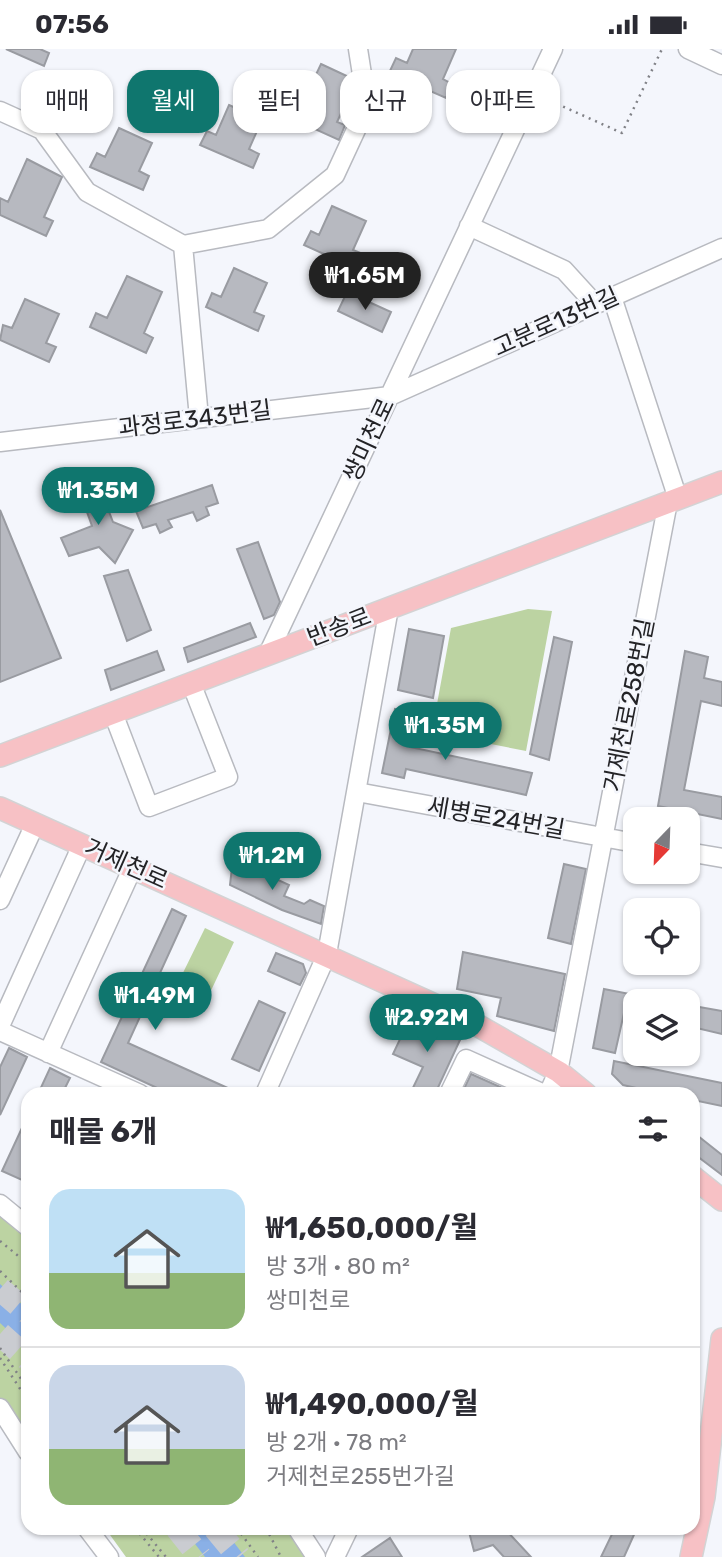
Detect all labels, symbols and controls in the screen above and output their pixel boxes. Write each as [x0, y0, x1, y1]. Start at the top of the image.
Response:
text: 07:56 [35, 9, 109, 40]
chip: 매매 [21, 70, 113, 133]
chip: 월세 [127, 70, 219, 133]
chip: 필터 [233, 70, 326, 133]
chip: 신규 [340, 70, 432, 133]
chip: 아파트 [446, 70, 560, 133]
pin: ₩1.65M [308, 253, 422, 312]
text: ₩1.65M [325, 261, 405, 289]
street label: 고분로13번길 [489, 282, 623, 362]
street label: 쌍미천로 [338, 394, 400, 486]
street label: 과정로343번길 [117, 396, 273, 442]
pin: ₩1.35M [41, 468, 155, 527]
text: ₩1.35M [58, 476, 138, 504]
street label: 반송로 [303, 602, 375, 652]
street label: 거제천로258번길 [598, 616, 660, 794]
pin: ₩1.35M [388, 703, 502, 762]
text: ₩1.35M [405, 711, 485, 739]
street label: 세병로24번길 [425, 792, 567, 844]
north arrow [623, 807, 700, 884]
map controls [623, 807, 700, 1066]
street label: 거제천로 [80, 833, 172, 895]
pin: ₩1.2M [223, 833, 321, 892]
text: ₩1.2M [239, 841, 305, 869]
button: locate [623, 898, 700, 975]
pin: ₩1.49M [98, 972, 212, 1032]
text: ₩1.49M [115, 981, 195, 1009]
button: layers [623, 989, 700, 1066]
pin: ₩2.92M [370, 995, 484, 1054]
text: ₩2.92M [386, 1003, 468, 1031]
icon: filters [634, 1110, 672, 1148]
text: 매물 6개 [49, 1114, 158, 1150]
text: ₩1,650,000/월 [266, 1210, 478, 1246]
icon: home [105, 1217, 189, 1301]
text: 방 3개 · 80 m² [266, 1252, 410, 1280]
text: 쌍미천로 [266, 1286, 351, 1314]
text: ₩1,490,000/월 [266, 1386, 479, 1422]
icon: home [105, 1393, 189, 1477]
text: 방 2개 · 78 m² [266, 1428, 407, 1456]
text: 거제천로255번가길 [266, 1462, 455, 1490]

